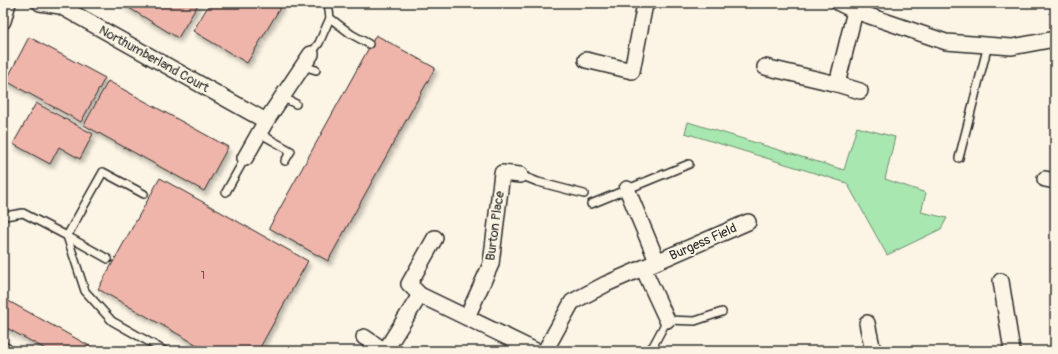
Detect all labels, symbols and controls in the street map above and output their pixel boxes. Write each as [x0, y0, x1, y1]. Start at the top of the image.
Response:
street label: Northumberland Court [96, 22, 213, 96]
street label: Burton Place [482, 190, 508, 262]
street label: Burgess Field [667, 220, 739, 264]
house number: 1 [201, 269, 205, 282]

